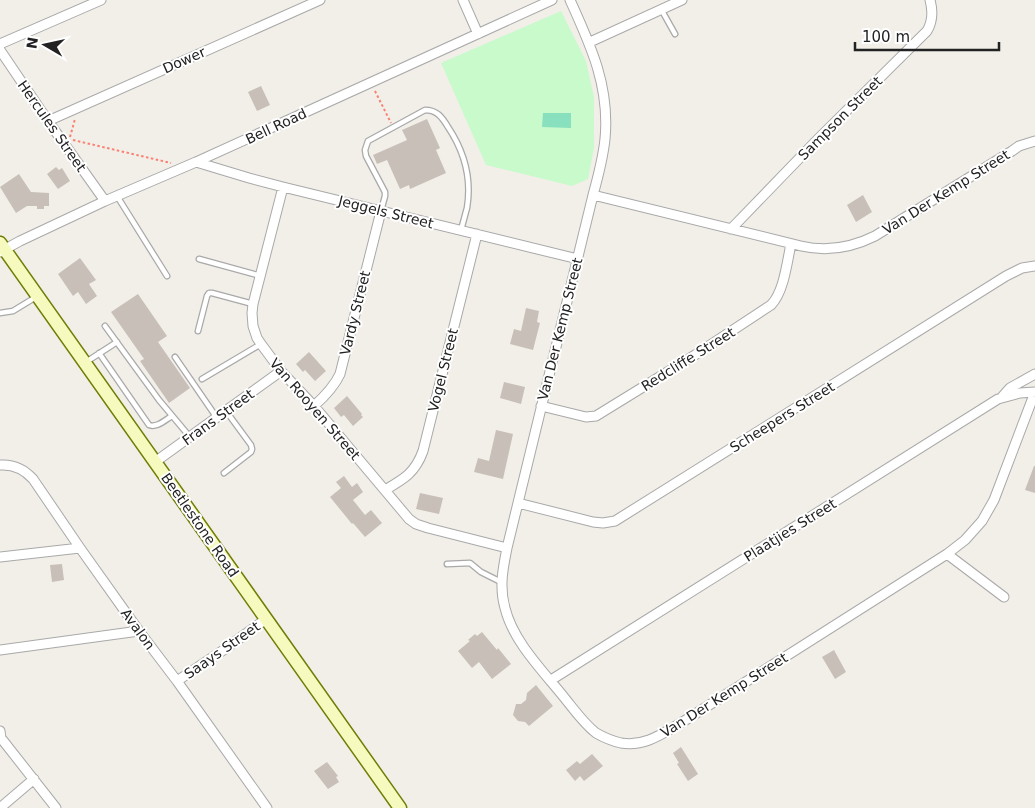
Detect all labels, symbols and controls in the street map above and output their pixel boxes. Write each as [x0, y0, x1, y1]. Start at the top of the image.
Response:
north arrow [20, 20, 70, 70]
scale bar [855, 20, 999, 52]
text: 100 m [862, 28, 910, 46]
text: N [23, 36, 41, 50]
street label: Dower [160, 43, 208, 76]
street label: Sampson Street [795, 72, 886, 163]
street label: Hercules Street [14, 77, 90, 175]
street label: Bell Road [243, 105, 309, 147]
street label: Van Der Kemp Street [880, 146, 1013, 238]
street label: Jeggels Street [336, 192, 436, 232]
street label: Van Der Kemp Street [535, 255, 586, 402]
street label: Vardy Street [337, 268, 373, 357]
street label: Redcliffe Street [638, 324, 738, 394]
street label: Vogel Street [425, 326, 461, 413]
street label: Van Rooyen Street [267, 355, 364, 463]
street label: Scheepers Street [727, 378, 838, 456]
street label: Frans Street [179, 385, 257, 448]
street label: Beetlestone Road [158, 470, 242, 580]
street label: Plaatjies Street [741, 495, 839, 565]
street label: Avalon [118, 605, 158, 653]
street label: Saays Street [181, 618, 263, 682]
street label: Van Der Kemp Street [658, 649, 791, 741]

